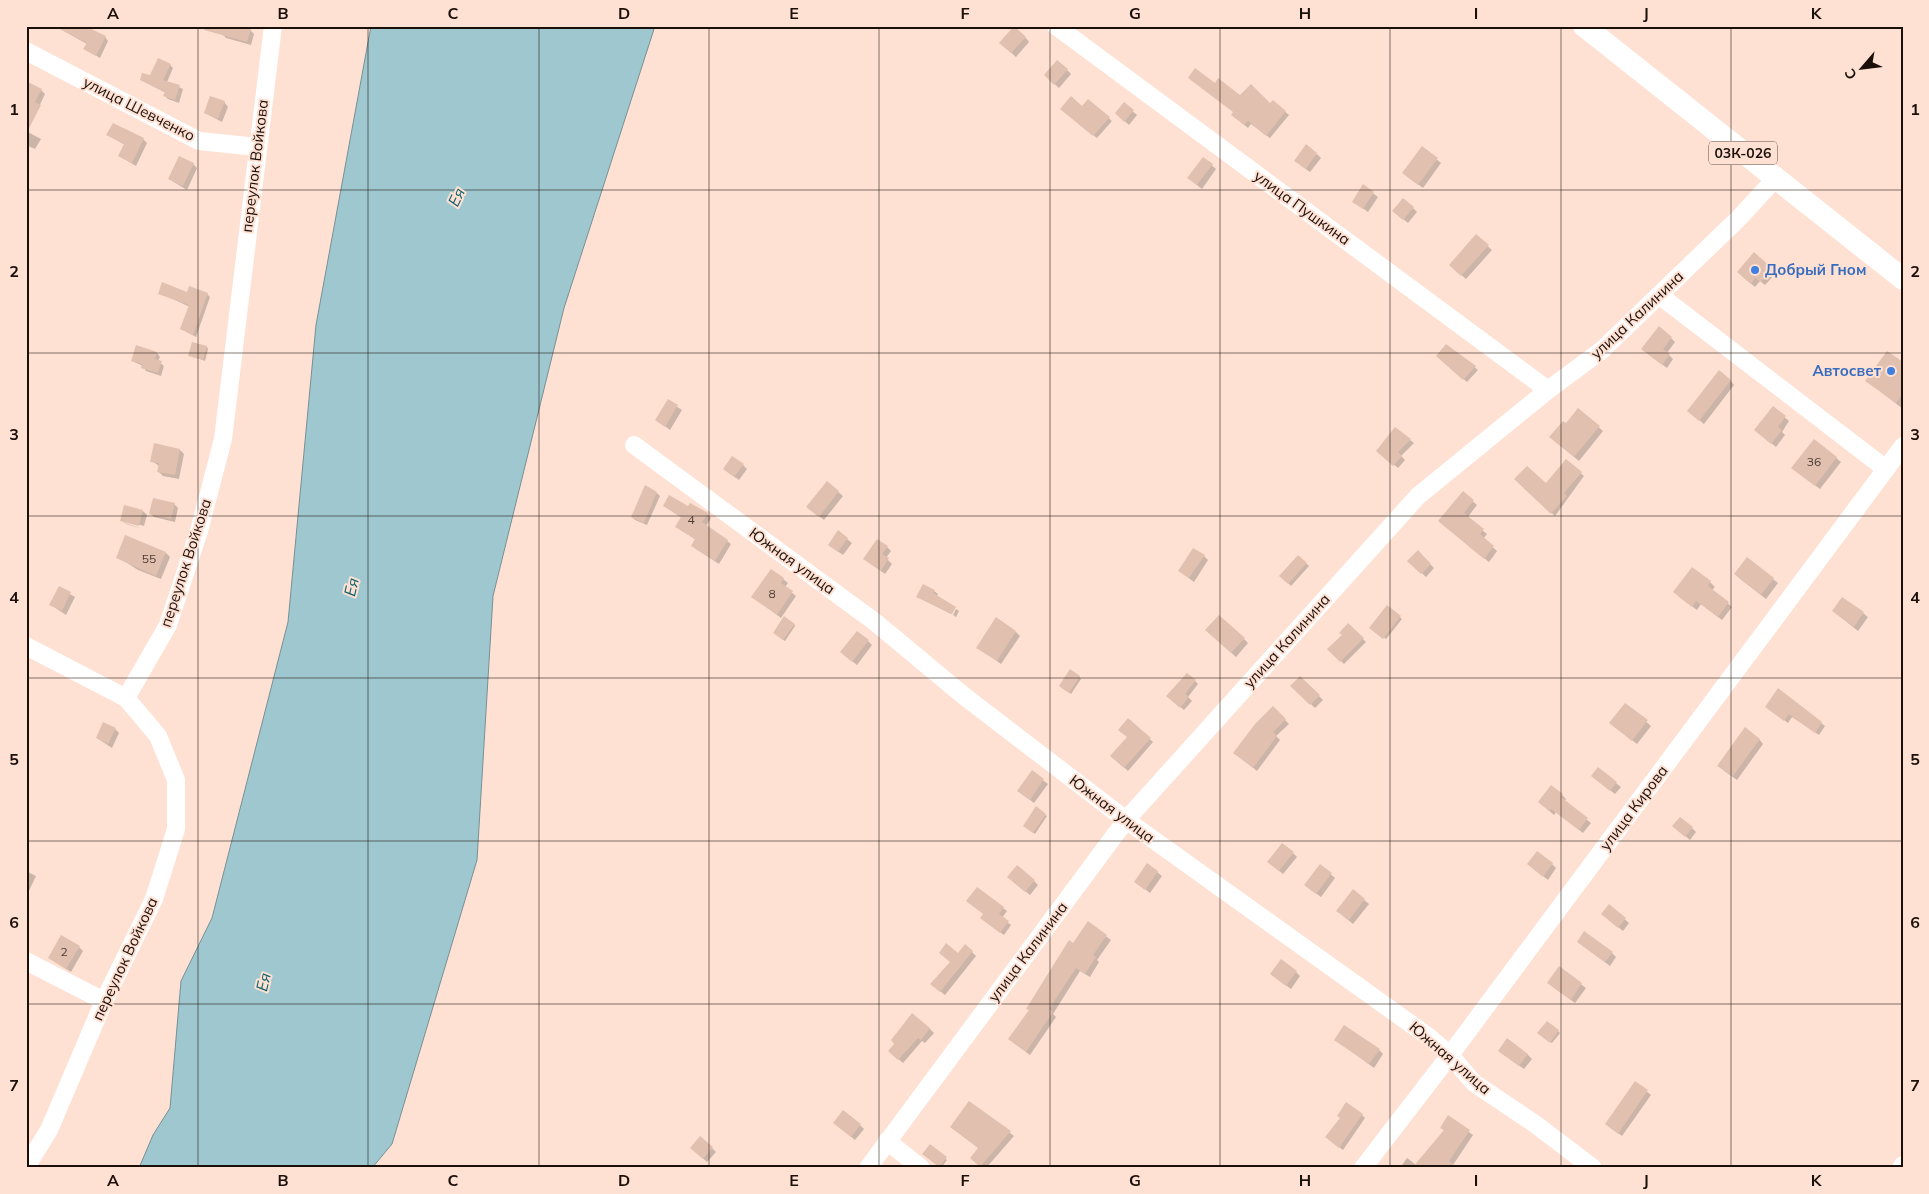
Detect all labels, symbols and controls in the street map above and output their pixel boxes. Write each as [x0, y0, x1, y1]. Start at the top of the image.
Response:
text: A [107, 3, 119, 23]
text: B [277, 3, 289, 23]
text: C [448, 3, 459, 23]
text: D [618, 3, 630, 23]
text: E [789, 3, 799, 23]
text: F [960, 3, 970, 23]
text: G [1129, 3, 1141, 23]
text: H [1299, 3, 1311, 23]
text: I [1474, 3, 1478, 23]
text: J [1643, 3, 1649, 23]
text: K [1811, 3, 1823, 23]
north arrow [1836, 42, 1886, 92]
text: С [1840, 66, 1861, 83]
street label: улица Шевченко [80, 72, 198, 145]
street label: переулок Войкова [237, 98, 272, 234]
text: 1 [9, 99, 19, 119]
text: 1 [1910, 99, 1920, 119]
road number: 03К-026 [1709, 142, 1777, 164]
street label: улица Пушкина [1250, 166, 1354, 249]
water label: Ея [443, 184, 469, 210]
place label: Добрый Гном [1765, 260, 1866, 279]
text: 2 [9, 261, 19, 281]
text: 2 [1910, 261, 1920, 281]
marker: Добрый Гном [1749, 264, 1761, 276]
street label: улица Калинина [1586, 267, 1687, 363]
place label: Автосвет [1812, 361, 1882, 380]
marker: Автосвет [1885, 365, 1897, 377]
text: 3 [9, 424, 19, 444]
text: 3 [1910, 424, 1920, 444]
house number: 36 [1807, 454, 1821, 469]
street label: переулок Войкова [156, 496, 215, 629]
house number: 4 [687, 512, 695, 527]
street label: Южная улица [746, 523, 839, 598]
house number: 55 [142, 551, 156, 566]
water label: Ея [339, 576, 363, 598]
house number: 8 [768, 586, 776, 601]
text: 4 [9, 587, 19, 607]
text: 4 [1910, 587, 1920, 607]
street label: улица Калинина [1239, 590, 1334, 692]
text: 5 [9, 749, 19, 769]
text: 5 [1910, 749, 1920, 769]
street label: улица Кирова [1595, 761, 1672, 854]
street label: Южная улица [1066, 770, 1159, 847]
street label: переулок Войкова [88, 894, 161, 1023]
street label: улица Калинина [984, 898, 1071, 1005]
text: 6 [9, 912, 19, 932]
text: 6 [1910, 912, 1920, 932]
house number: 2 [60, 944, 68, 959]
water label: Ея [251, 971, 275, 993]
street label: Южная улица [1406, 1017, 1495, 1098]
text: 7 [9, 1075, 19, 1095]
text: 7 [1910, 1075, 1920, 1095]
text: A [107, 1170, 119, 1190]
text: B [277, 1170, 289, 1190]
text: C [448, 1170, 459, 1190]
text: D [618, 1170, 630, 1190]
text: E [789, 1170, 799, 1190]
text: F [960, 1170, 970, 1190]
text: G [1129, 1170, 1141, 1190]
text: H [1299, 1170, 1311, 1190]
text: I [1474, 1170, 1478, 1190]
text: J [1643, 1170, 1649, 1190]
text: K [1811, 1170, 1823, 1190]

